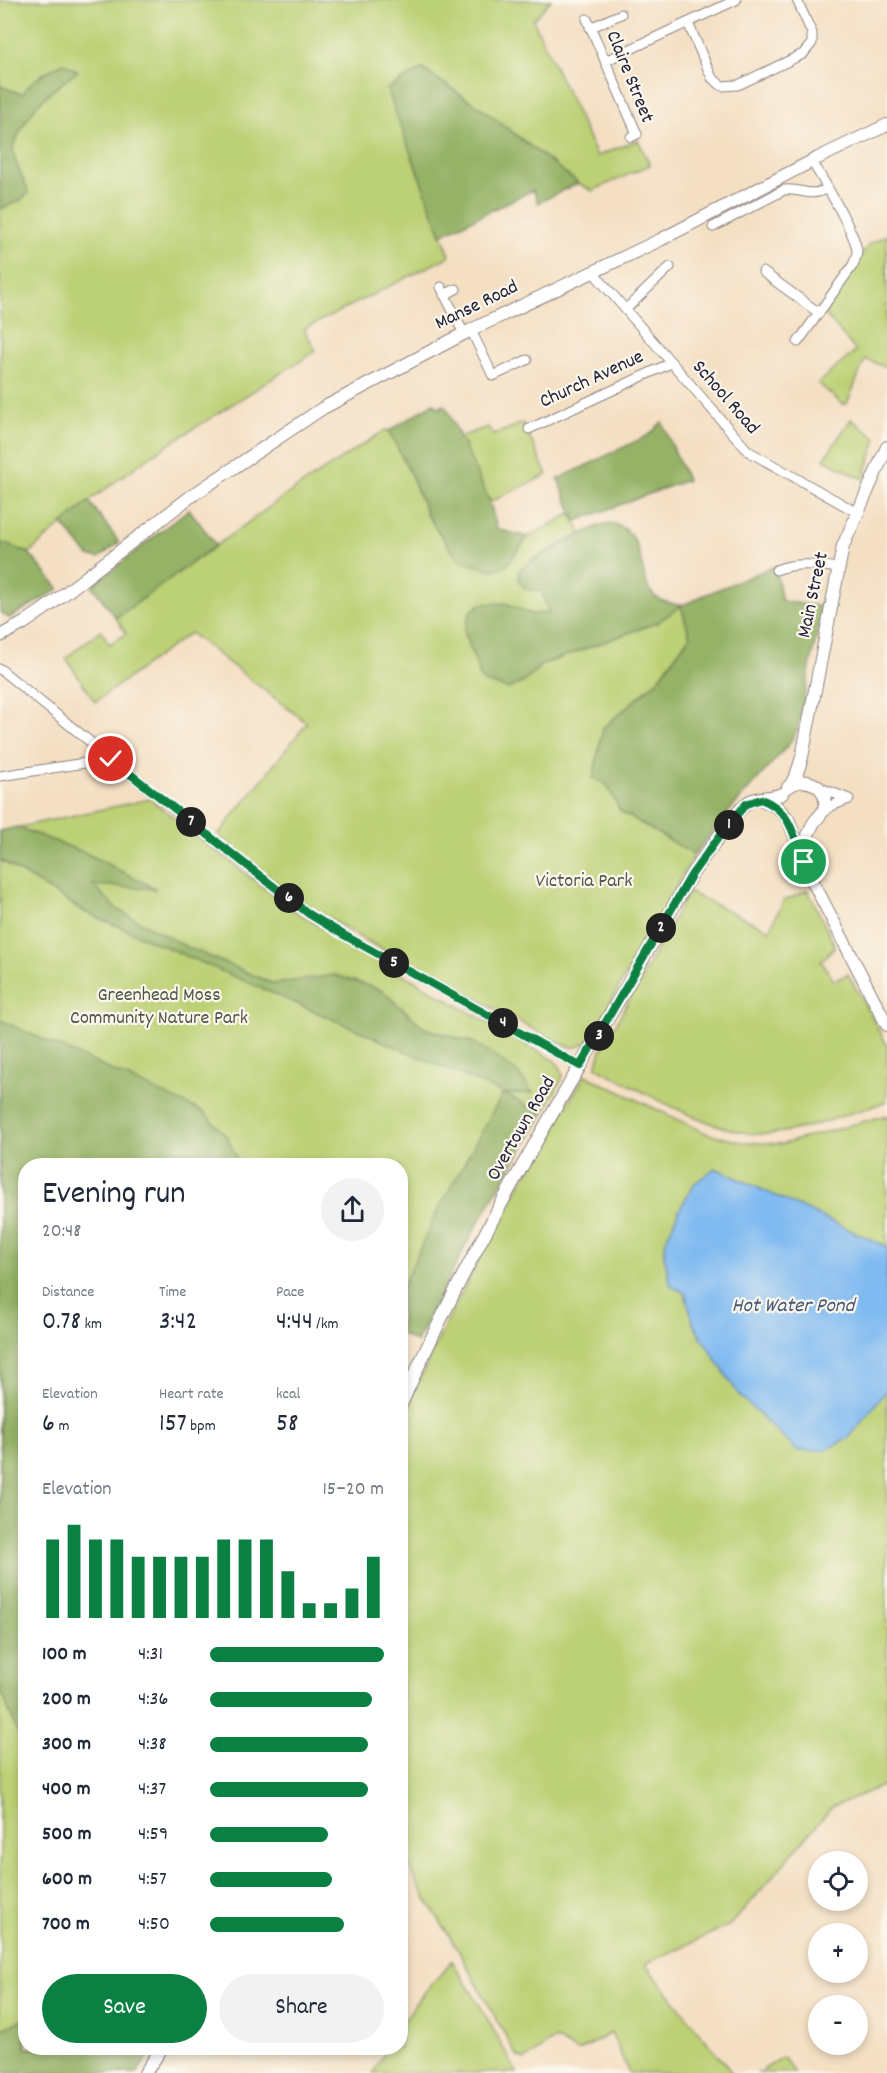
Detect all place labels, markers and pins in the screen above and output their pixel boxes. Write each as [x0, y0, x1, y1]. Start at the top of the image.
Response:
pin [85, 733, 136, 784]
pin: 7 [176, 807, 206, 837]
pin: 1 [714, 810, 744, 840]
pin [778, 836, 829, 887]
pin: 6 [274, 883, 304, 913]
pin: 2 [646, 913, 676, 943]
pin: 5 [379, 948, 409, 978]
pin: 4 [488, 1008, 518, 1038]
pin: 3 [584, 1021, 614, 1051]

